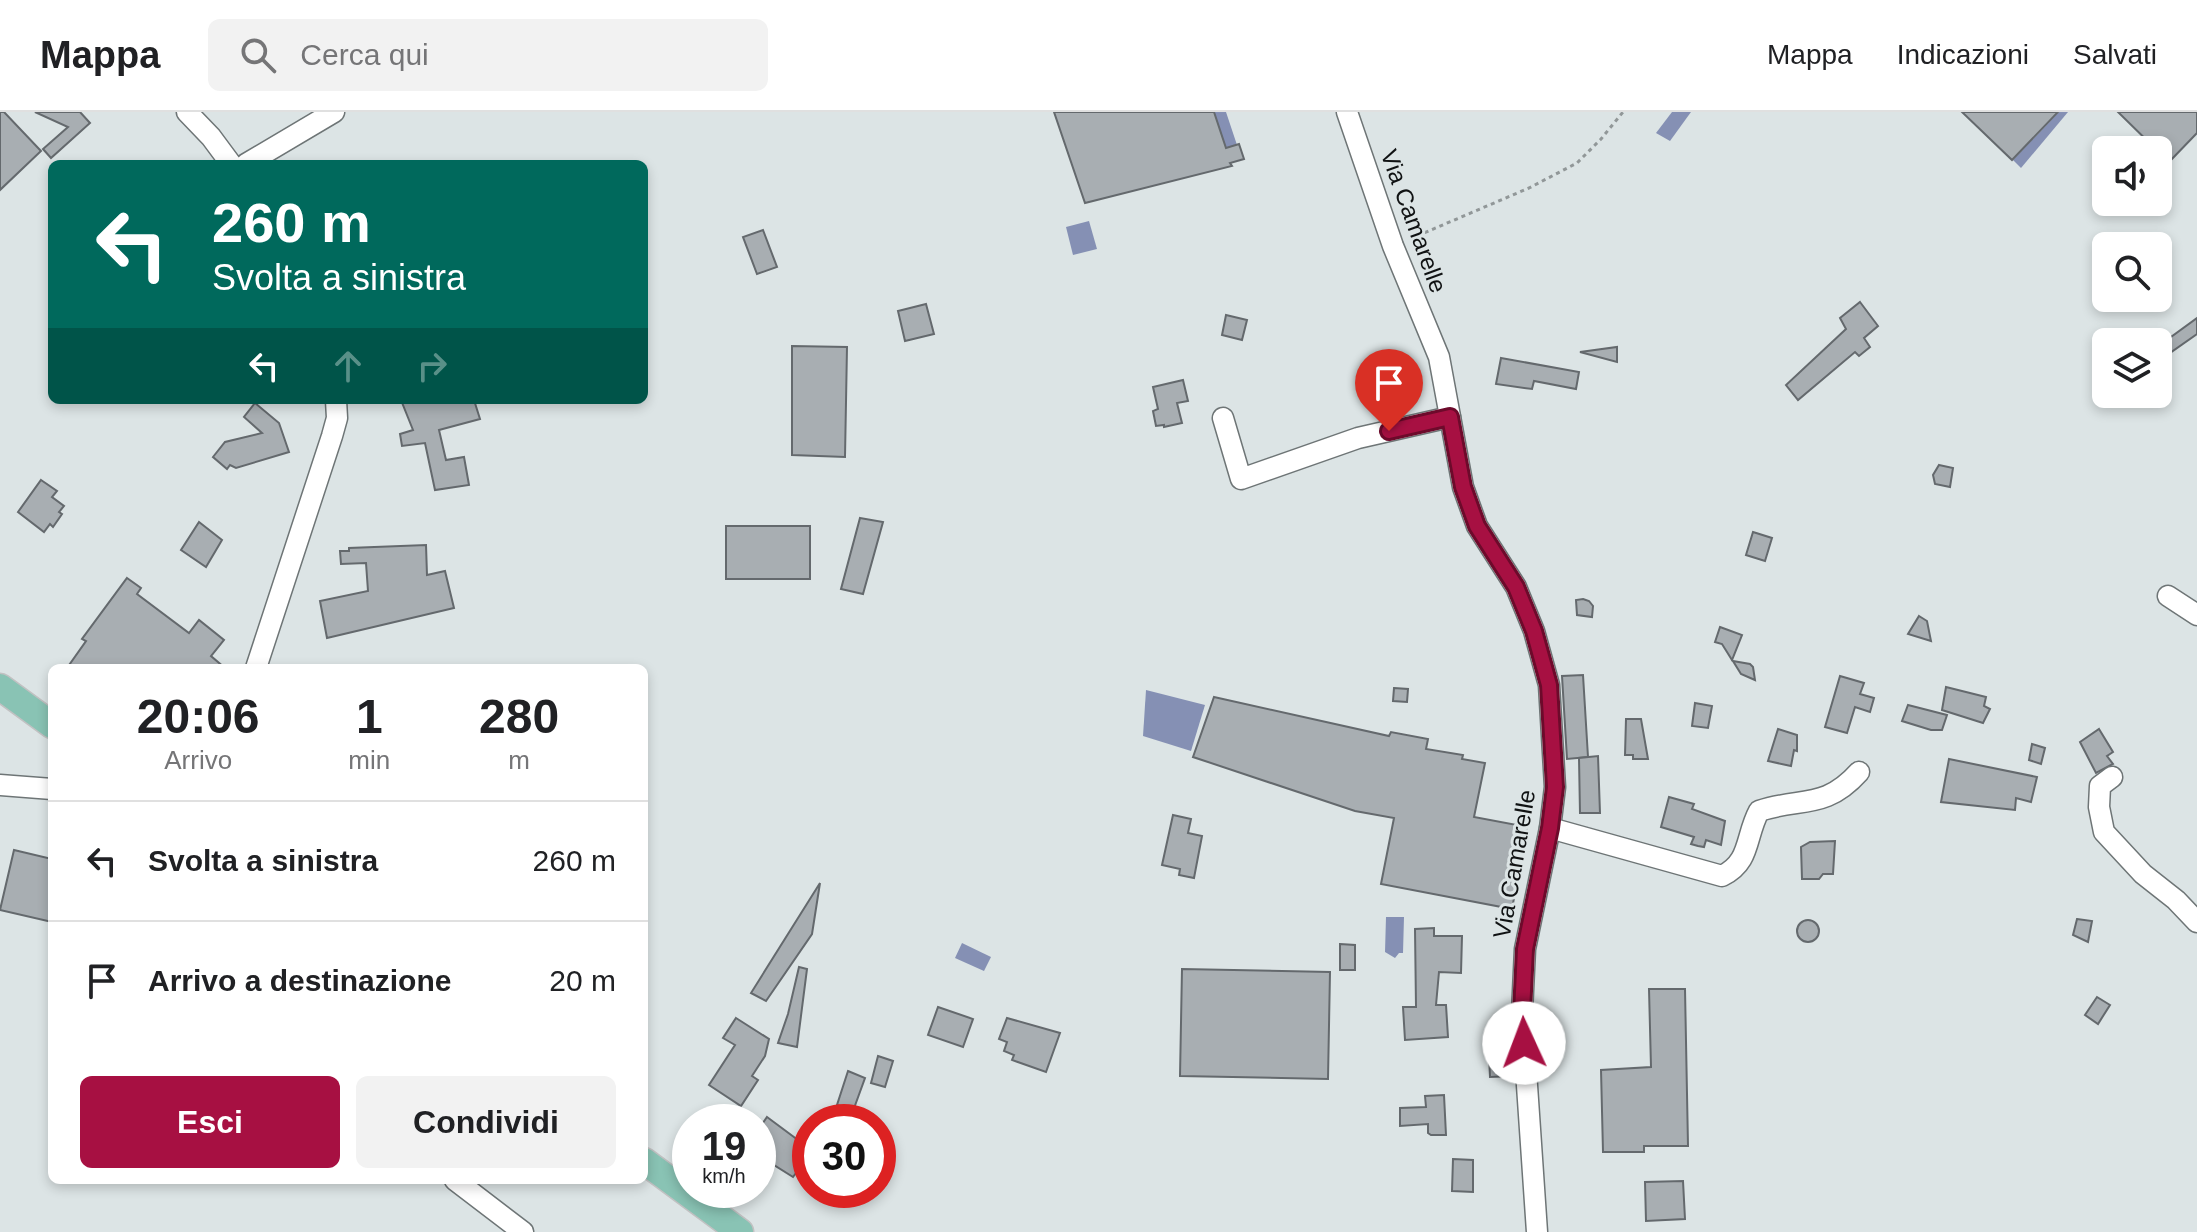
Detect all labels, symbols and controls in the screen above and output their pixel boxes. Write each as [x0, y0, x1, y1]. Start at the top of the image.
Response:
search box [208, 19, 768, 91]
icon: search [236, 33, 280, 77]
text: Mappa [40, 34, 160, 76]
text: Cerca qui [300, 38, 429, 71]
text: Mappa [1767, 39, 1853, 70]
text: Indicazioni [1897, 39, 2029, 70]
text: Salvati [2073, 39, 2157, 70]
map controls [2092, 136, 2172, 408]
button: sound [2092, 136, 2172, 216]
street label: Via Camarelle [1376, 146, 1452, 296]
text: 260 m [212, 191, 371, 254]
icon: left [80, 192, 184, 296]
button: search [2092, 232, 2172, 312]
text: Svolta a sinistra [212, 257, 466, 298]
button: layers [2092, 328, 2172, 408]
icon: left [242, 344, 286, 388]
icon: ahead [326, 344, 370, 388]
icon: right [410, 344, 454, 388]
pin [1355, 349, 1423, 431]
icon: arrive [1367, 361, 1411, 405]
text: 20:06 [137, 690, 260, 743]
text: 1 [356, 690, 383, 743]
text: 280 [479, 690, 559, 743]
text: Arrivo [164, 745, 232, 775]
text: min [348, 745, 390, 775]
text: m [508, 745, 530, 775]
street label: Via Camarelle [1488, 788, 1540, 940]
icon: left [80, 839, 124, 883]
text: Svolta a sinistra [148, 844, 378, 877]
text: 260 m [533, 844, 616, 877]
icon: arrive [80, 959, 124, 1003]
text: Arrivo a destinazione [148, 964, 451, 997]
text: 20 m [549, 964, 616, 997]
position arrow [1482, 1001, 1566, 1085]
button: Esci [80, 1076, 340, 1168]
button: Condividi [356, 1076, 616, 1168]
speed limit sign: 30 [792, 1104, 896, 1208]
text: 19 [702, 1124, 746, 1168]
text: km/h [702, 1165, 746, 1187]

